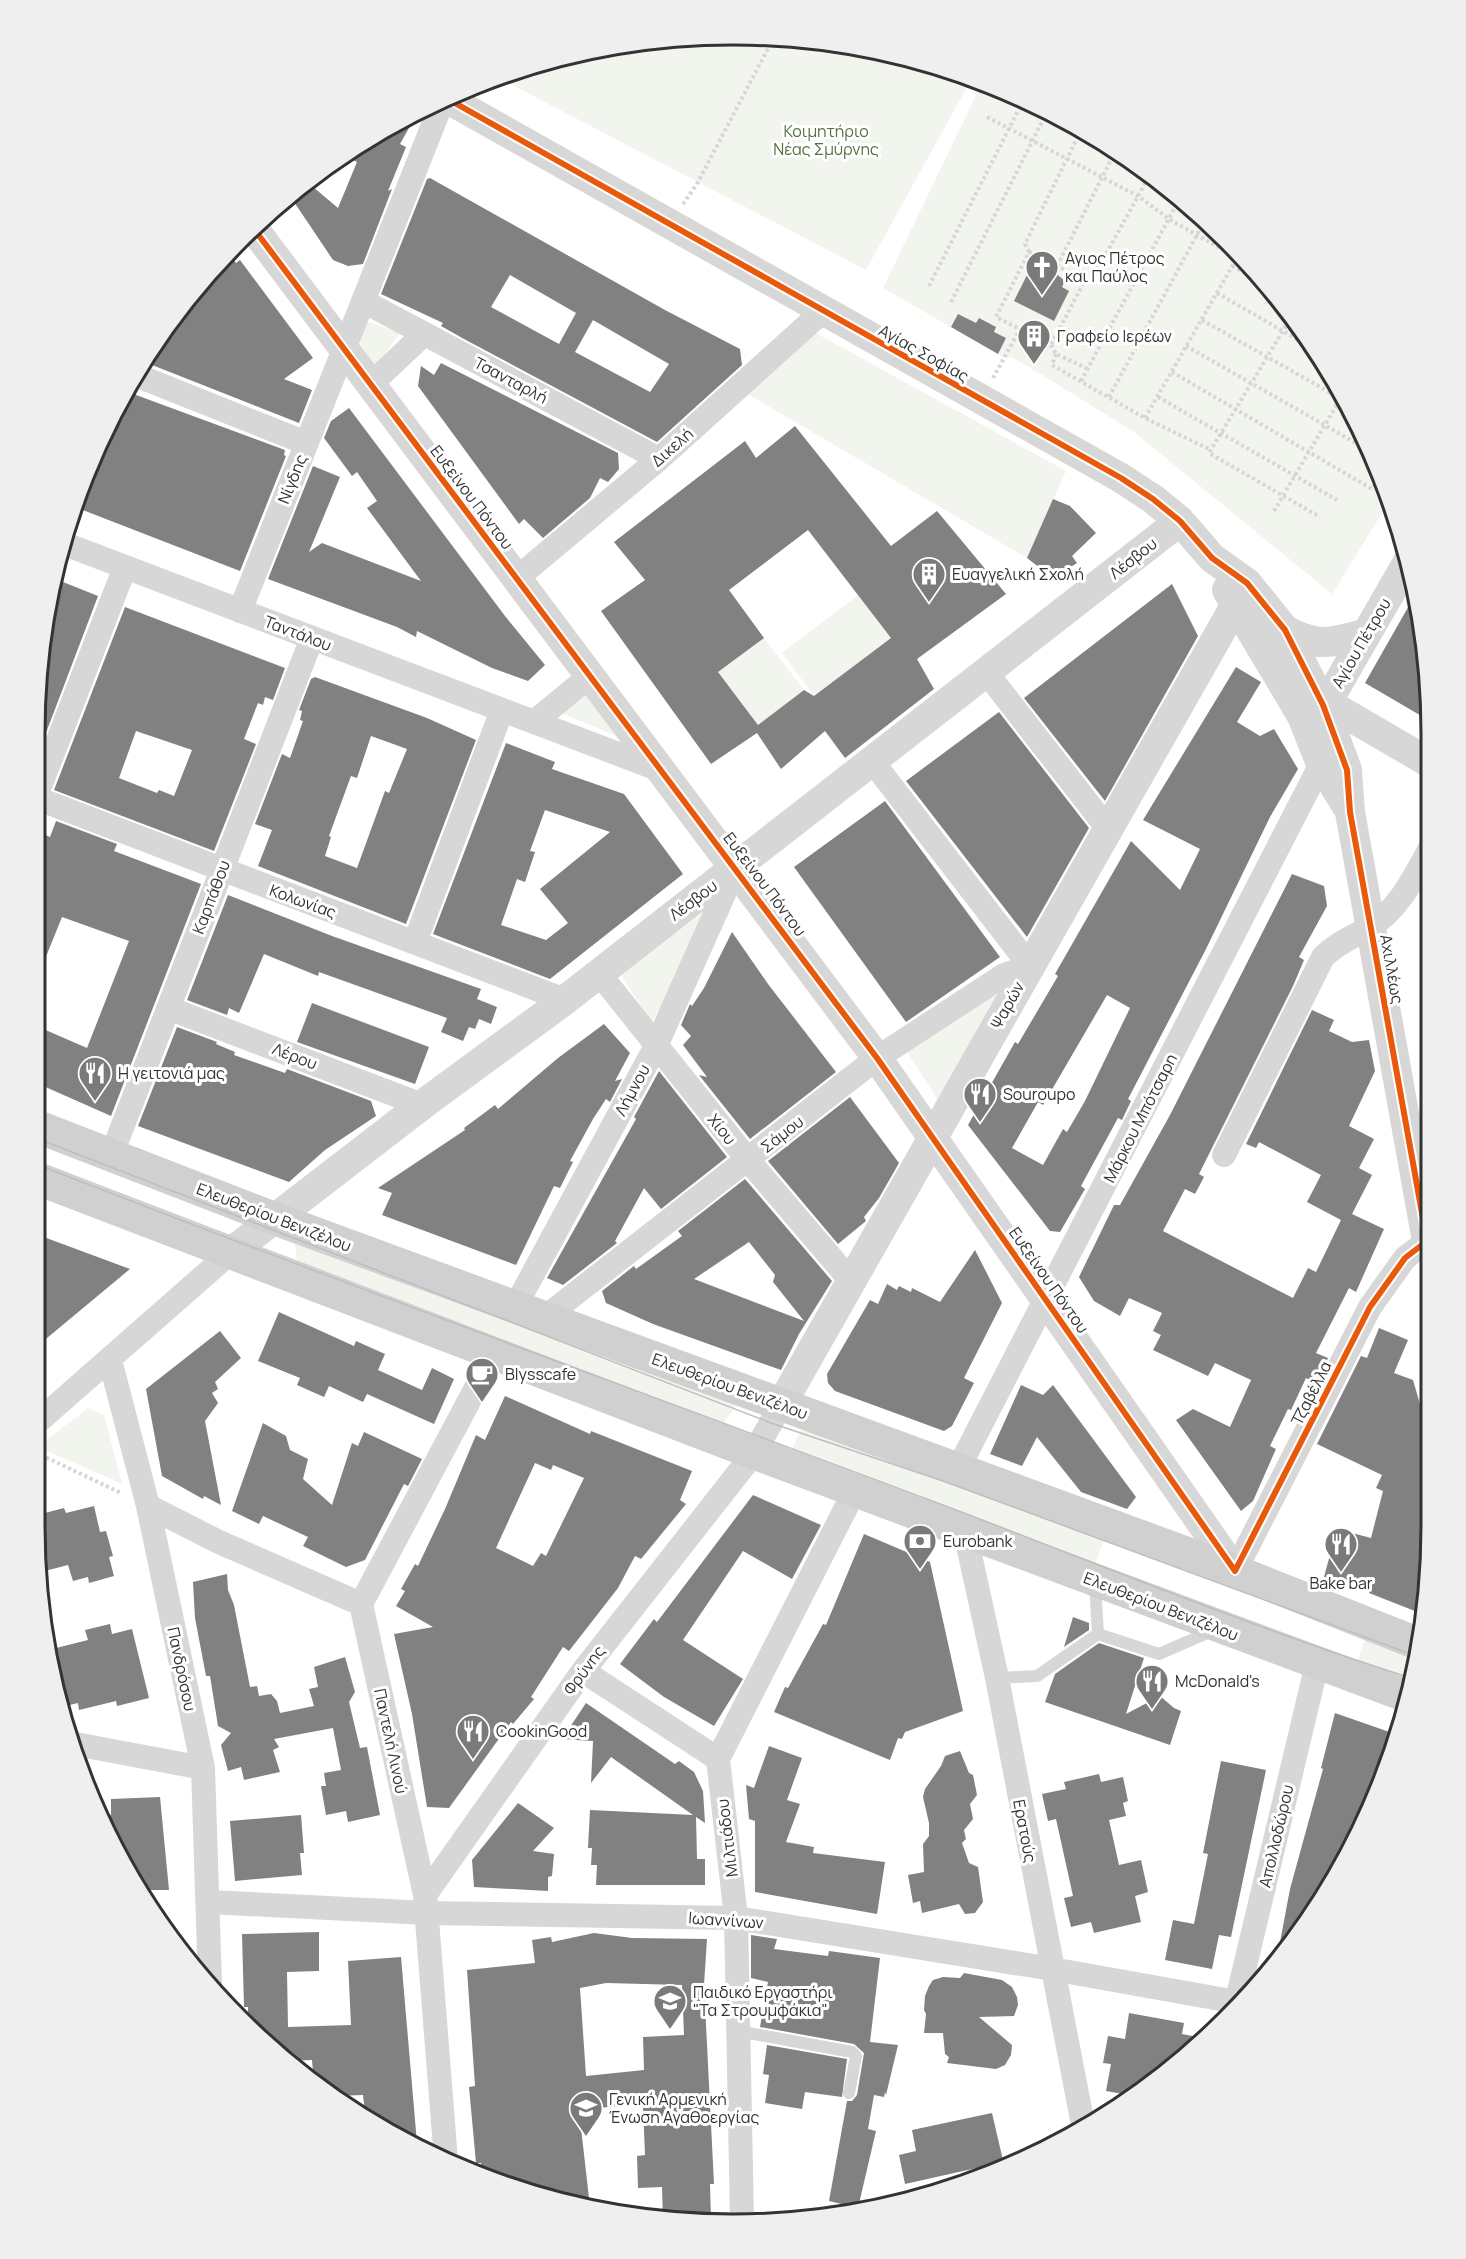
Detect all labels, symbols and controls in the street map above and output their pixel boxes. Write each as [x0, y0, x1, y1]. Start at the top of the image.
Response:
park label: Κοιμητήριο Νέας Σμύρνης [773, 120, 879, 160]
place label: Αγιος Πέτρος και Παύλος [1065, 247, 1165, 287]
church icon: Αγιος Πέτρος και Παύλος [1024, 249, 1060, 296]
building icon: Γραφείο Ιερέων [1016, 318, 1052, 365]
street label: Αγίας Σοφίας [875, 319, 973, 387]
place label: Γραφείο Ιερέων [1057, 325, 1172, 347]
street label: Τσανταρλή [470, 351, 552, 409]
street label: Δικελή [646, 423, 698, 471]
street label: Ευξείνου Πόντου [426, 440, 518, 554]
street label: Νίγδης [272, 451, 312, 507]
street label: Λέσβου [1105, 532, 1161, 584]
building icon: Ευαγγελική Σχολή [911, 556, 947, 603]
place label: Ευαγγελική Σχολή [952, 563, 1084, 585]
street label: Αγίου Πέτρου [1326, 594, 1396, 692]
street label: Ταντάλου [261, 610, 335, 656]
street label: Ευξείνου Πόντου [719, 827, 811, 941]
street label: Καρπάθου [187, 857, 235, 937]
street label: Λέσβου [664, 875, 722, 925]
street label: Κολωνίας [266, 879, 340, 923]
street label: Αχιλλέως [1375, 933, 1409, 1006]
street label: Ψαρών [985, 977, 1029, 1033]
street label: Λέρου [270, 1037, 320, 1075]
street label: Μάρκου Μπότσαρη [1098, 1050, 1182, 1186]
restaurant icon: Η γειτονιά μας [77, 1055, 113, 1102]
street label: Λήμνου [609, 1060, 655, 1120]
place label: Η γειτονιά μας [118, 1062, 225, 1084]
restaurant icon: Souroupo [962, 1076, 998, 1123]
place label: Souroupo [1003, 1083, 1075, 1105]
street label: Χίου [703, 1109, 741, 1149]
street label: Σάμου [756, 1110, 808, 1158]
street label: Ελευθερίου Βενιζέλου [193, 1177, 355, 1257]
street label: Ευξείνου Πόντου [1004, 1222, 1094, 1338]
street label: Ελευθερίου Βενιζέλου [649, 1348, 811, 1424]
cafe icon: Blysscafe [464, 1356, 500, 1403]
street label: Τζαβέλλα [1286, 1357, 1336, 1429]
place label: Blysscafe [505, 1363, 576, 1385]
bank icon: Eurobank [902, 1523, 938, 1570]
restaurant icon: Bake bar [1323, 1526, 1359, 1573]
place label: Eurobank [943, 1530, 1014, 1552]
street label: Ελευθερίου Βενιζέλου [1080, 1566, 1242, 1646]
place label: Bake bar [1309, 1572, 1373, 1594]
street label: Πανδρόσου [162, 1625, 202, 1713]
street label: Φρύνης [558, 1641, 610, 1699]
restaurant icon: McDonald's [1134, 1663, 1170, 1710]
place label: McDonald's [1175, 1670, 1260, 1692]
street label: Παντελή Λινού [369, 1686, 413, 1796]
restaurant icon: CookinGood [455, 1713, 491, 1760]
place label: CookinGood [496, 1720, 587, 1742]
street label: Απολλοδώρου [1253, 1782, 1299, 1890]
street label: Ερατούς [1008, 1797, 1042, 1865]
street label: Μιλτιάδου [711, 1798, 743, 1878]
street label: Ιωαννίνων [688, 1906, 764, 1934]
place label: Παιδικό Εργαστήρι "Τα Στρουμφάκια" [693, 1981, 833, 2021]
school or university icon: Παιδικό Εργαστήρι "Τα Στρουμφάκια" [652, 1983, 688, 2030]
place label: Γενική Αρμενική Ένωση Αγαθοεργίας [609, 2088, 759, 2128]
school or university icon: Γενική Αρμενική Ένωση Αγαθοεργίας [568, 2090, 604, 2137]

